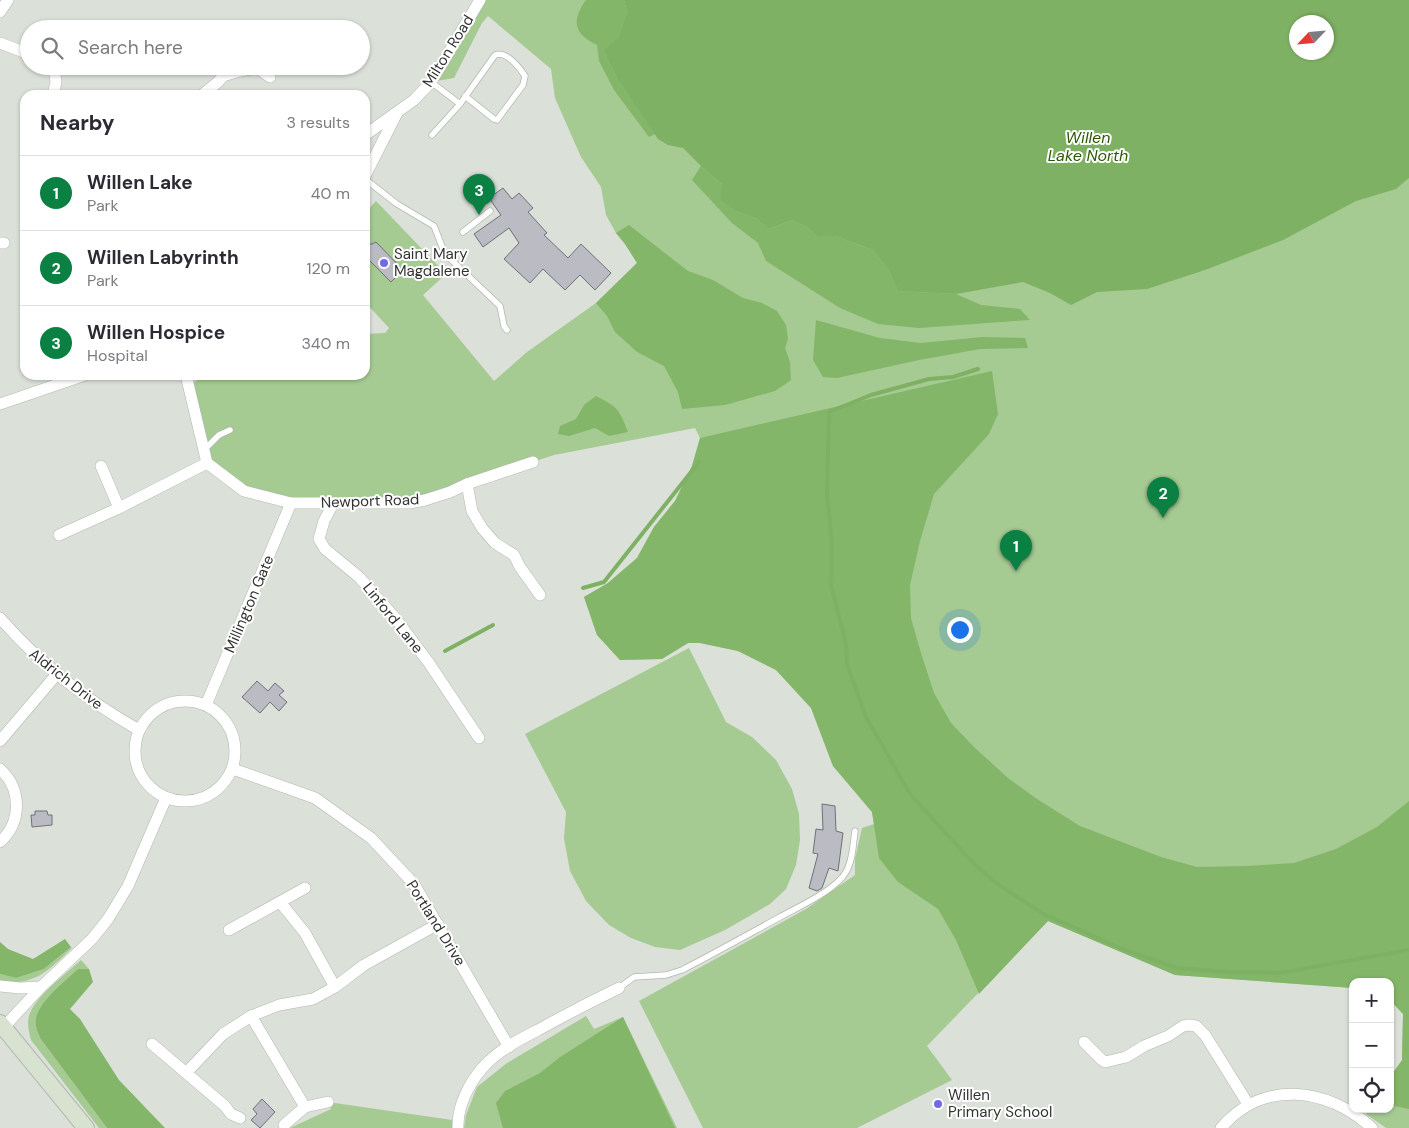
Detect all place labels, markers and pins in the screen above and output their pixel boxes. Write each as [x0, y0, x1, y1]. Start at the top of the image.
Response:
pin: 3 [463, 174, 495, 215]
place label: Saint Mary Magdalene [394, 244, 469, 281]
marker: Saint Mary Magdalene [378, 257, 390, 269]
pin: 2 [1147, 477, 1179, 518]
pin: 1 [1000, 530, 1032, 571]
place label: Willen Primary School [948, 1085, 1052, 1122]
marker: Willen Primary School [932, 1098, 944, 1110]

